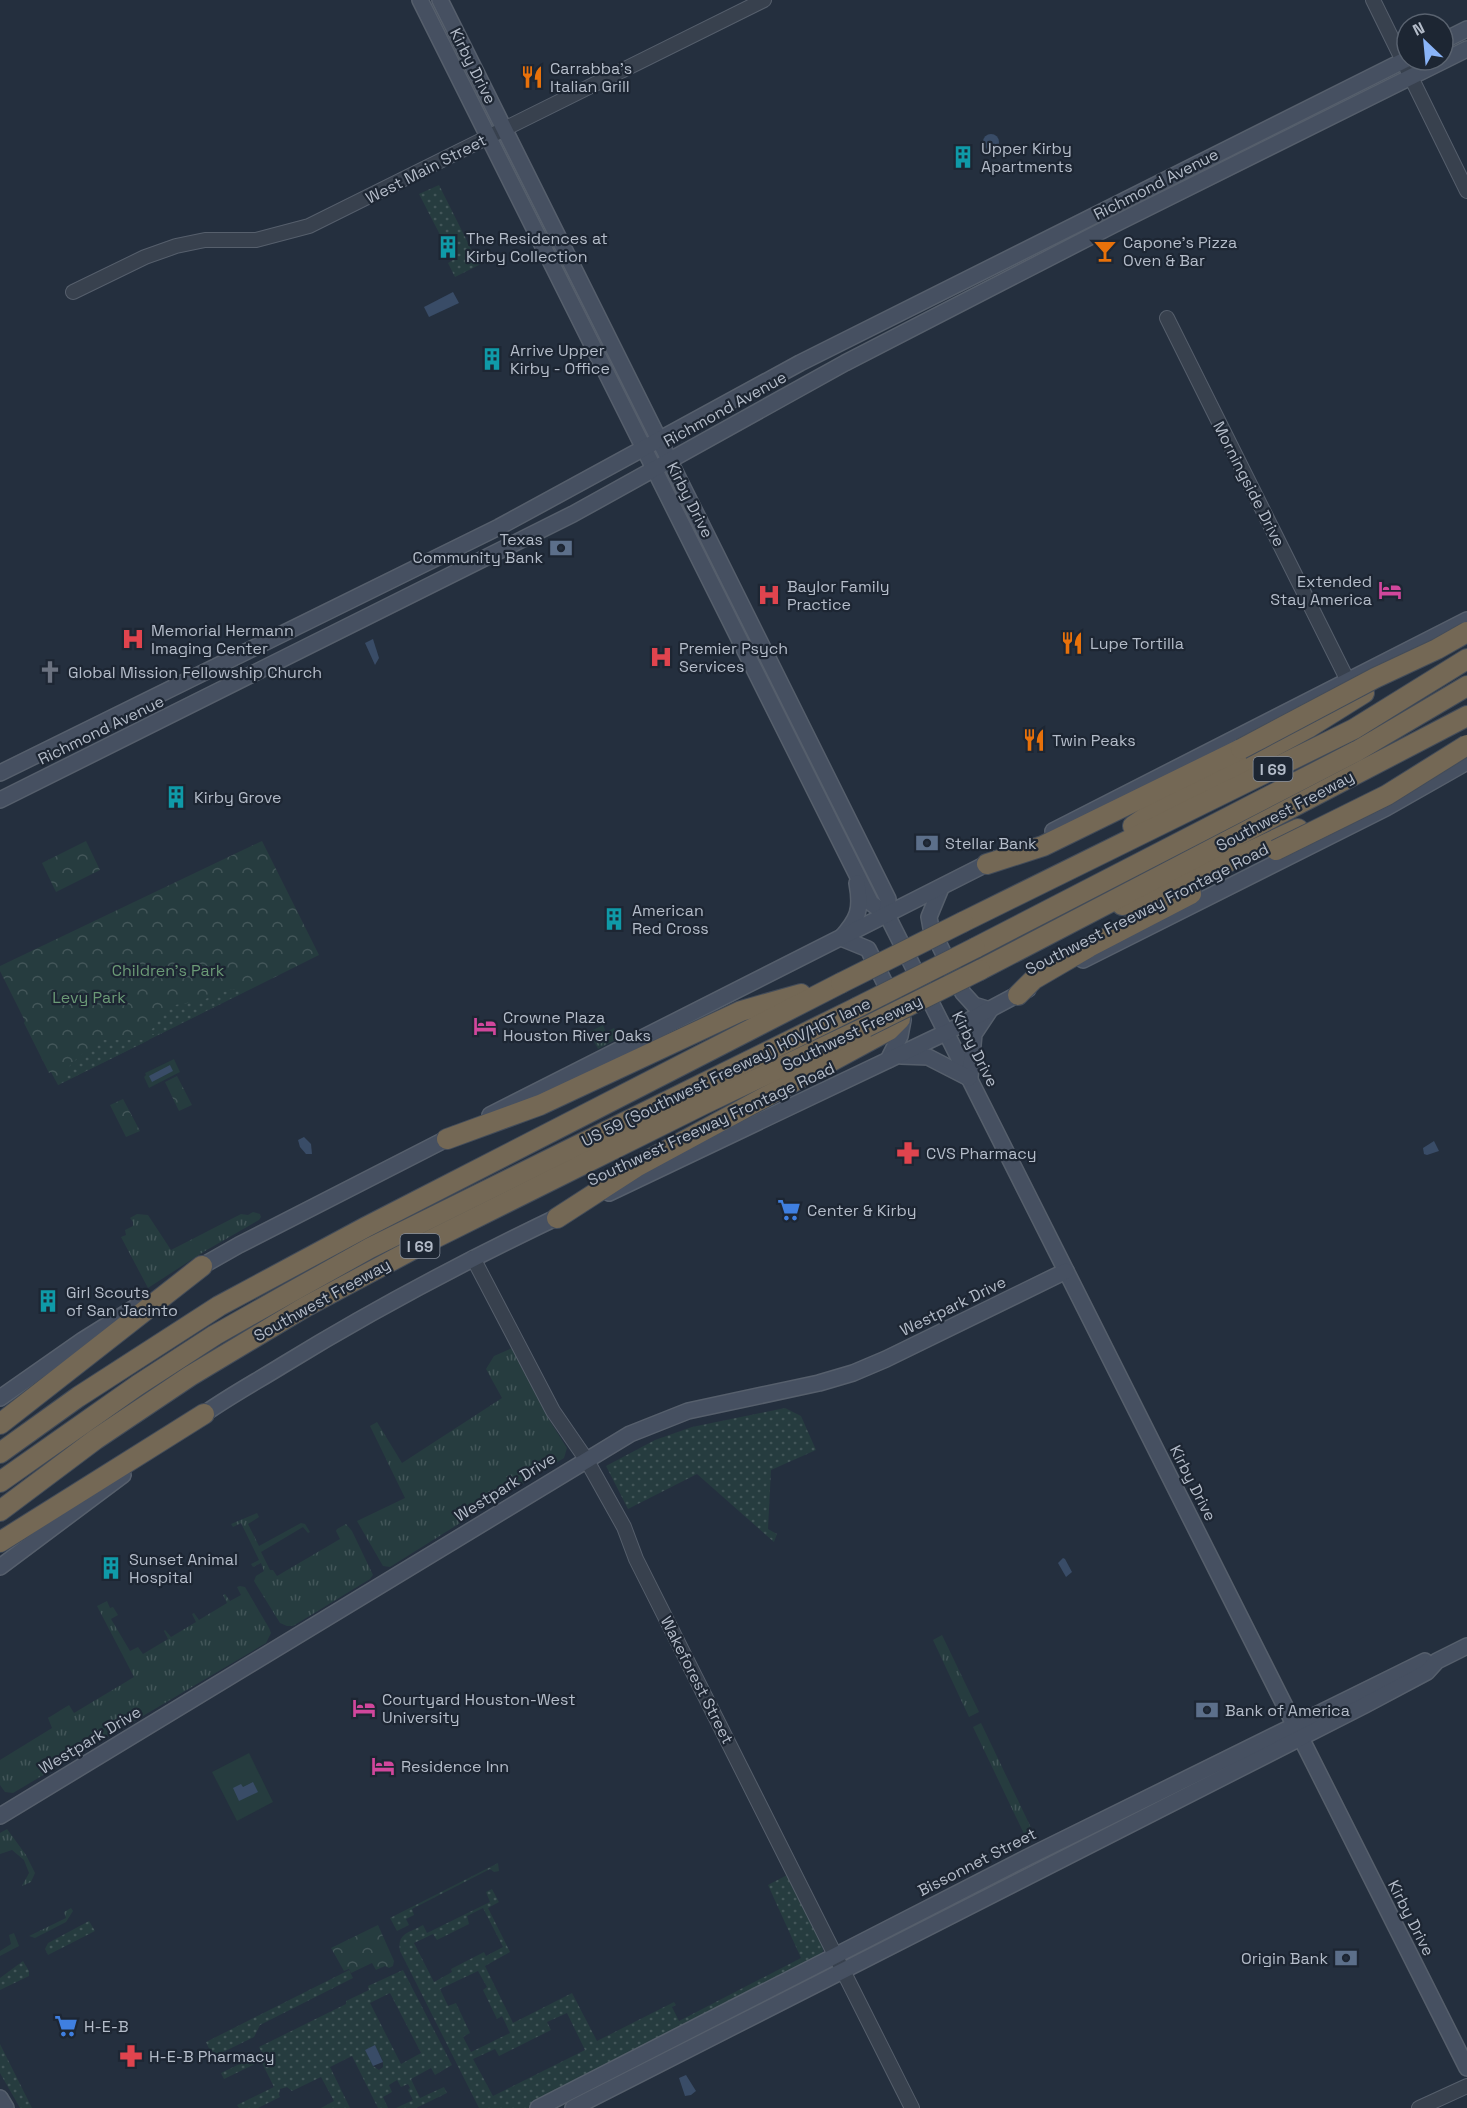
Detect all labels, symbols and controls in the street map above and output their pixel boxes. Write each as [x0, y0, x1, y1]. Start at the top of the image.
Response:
north arrow [1395, 12, 1455, 72]
text: N [1409, 17, 1428, 41]
street label: Kirby Drive [445, 25, 501, 107]
place label: Carrabba's Italian Grill [550, 58, 632, 97]
restaurant icon: Carrabba's Italian Grill [519, 64, 545, 90]
street label: West Main Street [362, 130, 490, 208]
place label: Upper Kirby Apartments [981, 138, 1073, 177]
street label: Richmond Avenue [1090, 143, 1222, 225]
building icon: Upper Kirby Apartments [950, 144, 976, 170]
place label: The Residences at Kirby Collection [466, 228, 608, 267]
place label: Capone's Pizza Oven & Bar [1123, 232, 1237, 271]
building icon: The Residences at Kirby Collection [435, 234, 461, 260]
bar icon: Capone's Pizza Oven & Bar [1092, 238, 1118, 264]
place label: Arrive Upper Kirby - Office [510, 340, 610, 379]
building icon: Arrive Upper Kirby - Office [479, 346, 505, 372]
street label: Richmond Avenue [660, 366, 790, 452]
street label: Morningside Drive [1208, 418, 1290, 550]
street label: Kirby Drive [662, 459, 718, 541]
place label: Texas Community Bank [412, 529, 543, 568]
bank icon: Texas Community Bank [548, 535, 574, 561]
place label: Extended Stay America [1270, 571, 1372, 610]
place label: Baylor Family Practice [787, 576, 889, 615]
hotel icon: Extended Stay America [1377, 577, 1403, 603]
hospital icon: Baylor Family Practice [756, 582, 782, 608]
place label: Memorial Hermann Imaging Center [151, 620, 294, 659]
hospital icon: Memorial Hermann Imaging Center [120, 626, 146, 652]
restaurant icon: Lupe Tortilla [1059, 630, 1085, 656]
place label: Lupe Tortilla [1090, 633, 1184, 654]
place label: Premier Psych Services [679, 638, 788, 677]
hospital icon: Premier Psych Services [648, 644, 674, 670]
church icon: Global Mission Fellowship Church [37, 659, 63, 685]
place label: Global Mission Fellowship Church [68, 662, 322, 683]
street label: Richmond Avenue [35, 690, 167, 770]
restaurant icon: Twin Peaks [1021, 727, 1047, 753]
place label: Twin Peaks [1052, 730, 1136, 751]
road number: I 69 [1254, 757, 1292, 781]
street label: Southwest Freeway [1212, 766, 1358, 856]
building icon: Kirby Grove [163, 784, 189, 810]
place label: Kirby Grove [194, 787, 282, 808]
bank icon: Stellar Bank [914, 830, 940, 856]
place label: Stellar Bank [945, 833, 1037, 854]
street label: Southwest Freeway Frontage Road [1022, 838, 1272, 980]
place label: American Red Cross [632, 900, 709, 939]
building icon: American Red Cross [601, 906, 627, 932]
park label: Children's Park [112, 960, 225, 981]
park label: Levy Park [52, 987, 126, 1008]
street label: Southwest Freeway [779, 990, 925, 1076]
street label: US 59 (Southwest Freeway) HOV/HOT lane [578, 993, 874, 1151]
place label: Crowne Plaza Houston River Oaks [503, 1007, 651, 1046]
street label: Kirby Drive [947, 1008, 1003, 1090]
hotel icon: Crowne Plaza Houston River Oaks [472, 1013, 498, 1039]
street label: Southwest Freeway Frontage Road [584, 1057, 838, 1191]
pharmacy icon: CVS Pharmacy [895, 1140, 921, 1166]
place label: CVS Pharmacy [926, 1143, 1037, 1164]
supermarket icon: Center & Kirby [776, 1197, 802, 1223]
place label: Center & Kirby [807, 1200, 917, 1221]
road number: I 69 [400, 1234, 440, 1258]
street label: Southwest Freeway [250, 1254, 394, 1346]
street label: Westpark Drive [897, 1271, 1009, 1341]
place label: Girl Scouts of San Jacinto [66, 1282, 178, 1321]
building icon: Girl Scouts of San Jacinto [35, 1288, 61, 1314]
street label: Kirby Drive [1165, 1442, 1221, 1524]
street label: Westpark Drive [450, 1448, 560, 1526]
place label: Sunset Animal Hospital [129, 1549, 238, 1588]
building icon: Sunset Animal Hospital [98, 1555, 124, 1581]
street label: Wakeforest Street [656, 1613, 738, 1747]
place label: Courtyard Houston-West University [382, 1689, 576, 1728]
hotel icon: Courtyard Houston-West University [351, 1695, 377, 1721]
bank icon: Bank of America [1194, 1697, 1220, 1723]
place label: Bank of America [1225, 1700, 1350, 1721]
street label: Westpark Drive [35, 1701, 145, 1779]
hotel icon: Residence Inn [370, 1753, 396, 1779]
place label: Residence Inn [401, 1756, 509, 1777]
street label: Bissonnet Street [914, 1823, 1040, 1901]
street label: Kirby Drive [1383, 1877, 1439, 1959]
bank icon: Origin Bank [1333, 1945, 1359, 1971]
place label: Origin Bank [1241, 1948, 1328, 1969]
supermarket icon: H-E-B [53, 2013, 79, 2039]
place label: H-E-B [84, 2016, 129, 2037]
pharmacy icon: H-E-B Pharmacy [118, 2043, 144, 2069]
place label: H-E-B Pharmacy [149, 2046, 274, 2067]

